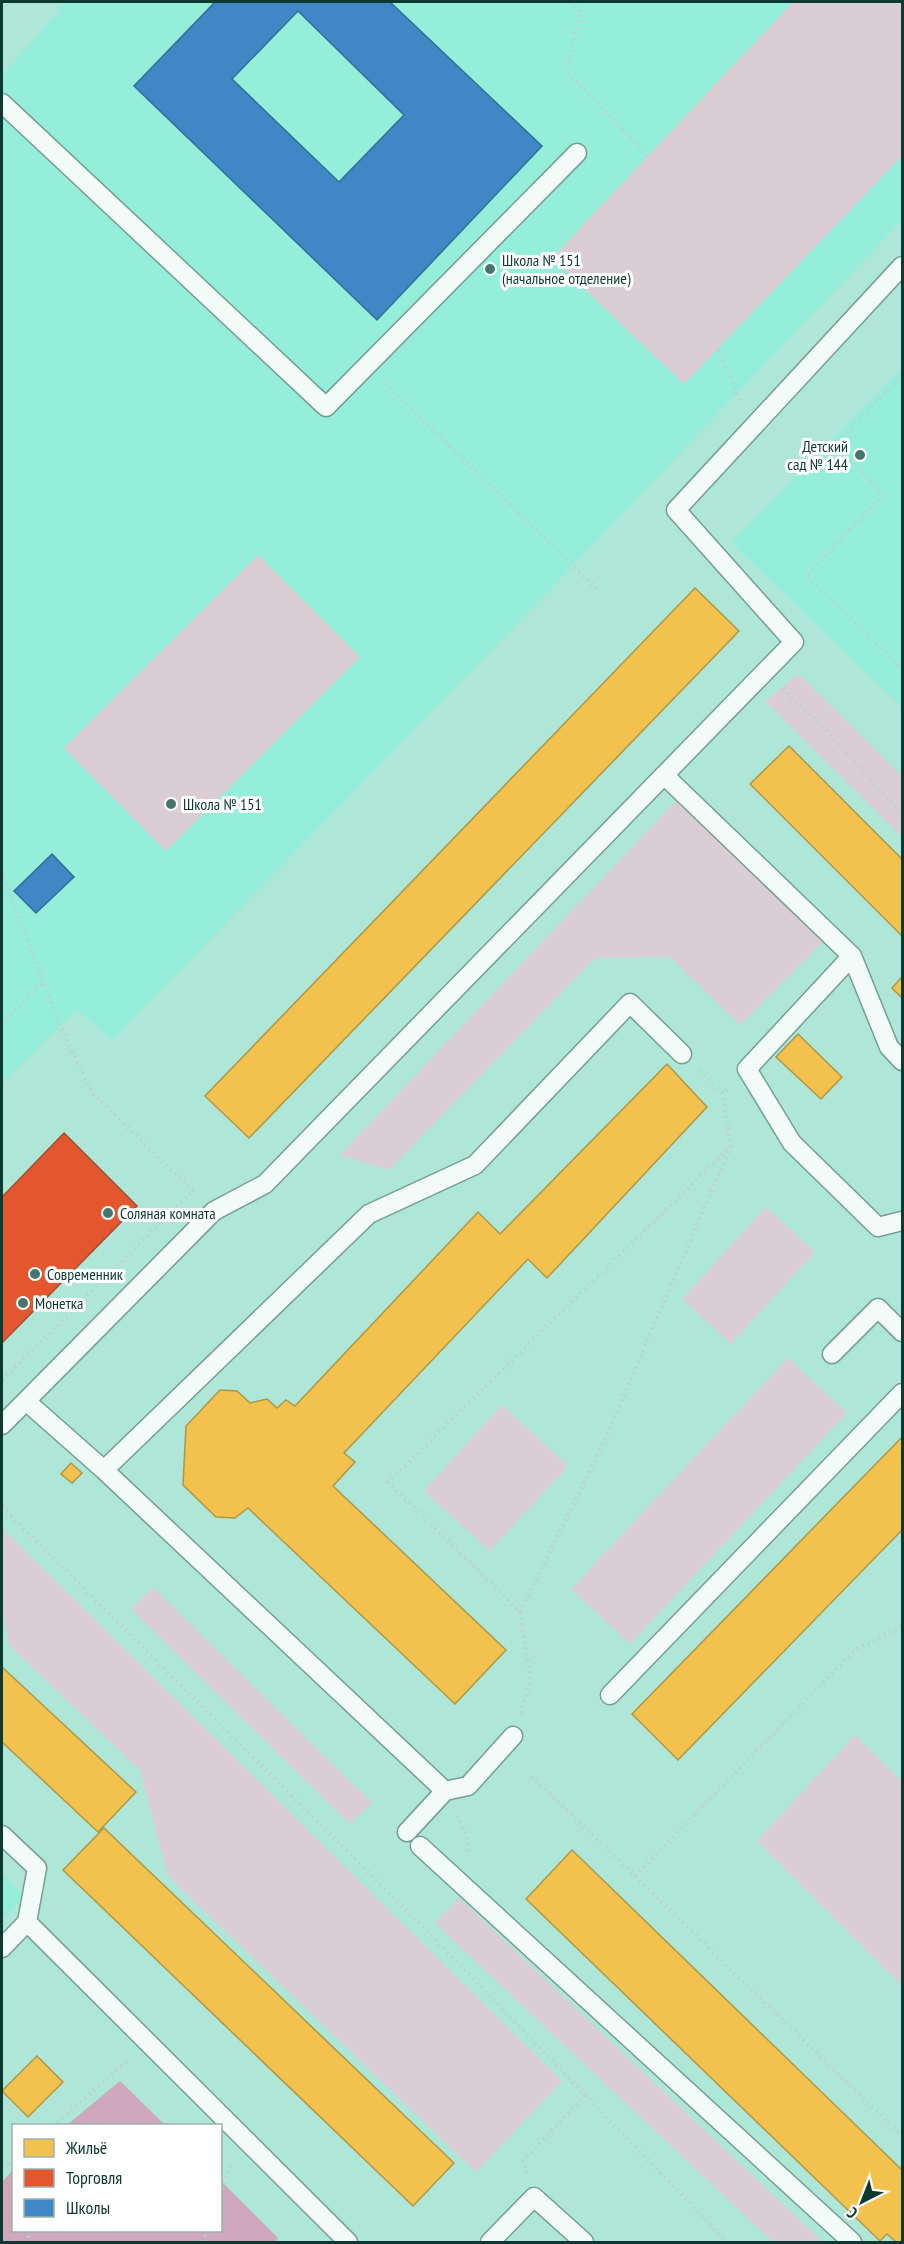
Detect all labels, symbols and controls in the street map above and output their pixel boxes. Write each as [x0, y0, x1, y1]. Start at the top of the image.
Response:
place label: Школа № 151 (начальное отделение) [502, 250, 631, 288]
marker: Школа № 151 (начальное отделение) [483, 262, 497, 276]
place label: Детский сад № 144 [787, 436, 848, 474]
marker: Детский сад № 144 [853, 448, 867, 462]
place label: Школа № 151 [183, 794, 262, 814]
marker: Школа № 151 [164, 797, 178, 811]
place label: Соляная комната [120, 1203, 216, 1223]
marker: Соляная комната [101, 1206, 115, 1220]
place label: Современник [47, 1264, 124, 1284]
marker: Современник [28, 1267, 42, 1281]
place label: Монетка [35, 1293, 83, 1313]
marker: Монетка [16, 1296, 30, 1310]
legend [12, 2124, 222, 2232]
text: Жильё [65, 2136, 107, 2159]
text: Торговля [66, 2166, 122, 2189]
north arrow [832, 2172, 892, 2232]
text: Школы [66, 2196, 110, 2219]
text: С [842, 2203, 861, 2223]

